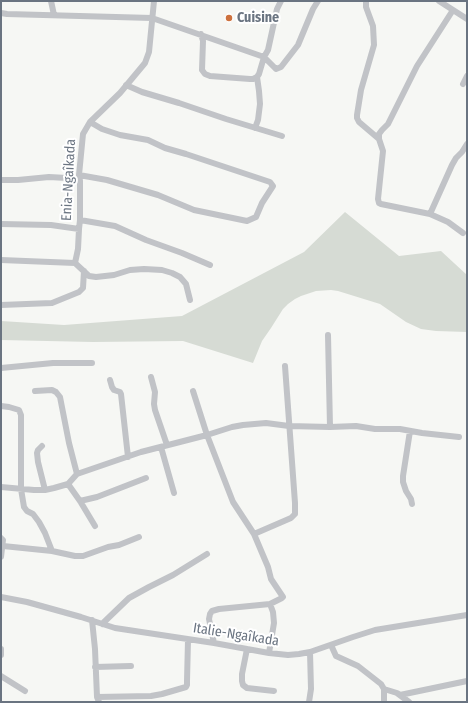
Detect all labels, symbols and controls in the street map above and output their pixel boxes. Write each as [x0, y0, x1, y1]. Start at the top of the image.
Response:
place label: Cuisine [237, 10, 279, 26]
marker: Cuisine [224, 13, 234, 23]
street label: Enia-Ngaîkada [58, 139, 80, 221]
street label: Italie-Ngaîkada [192, 620, 280, 650]

